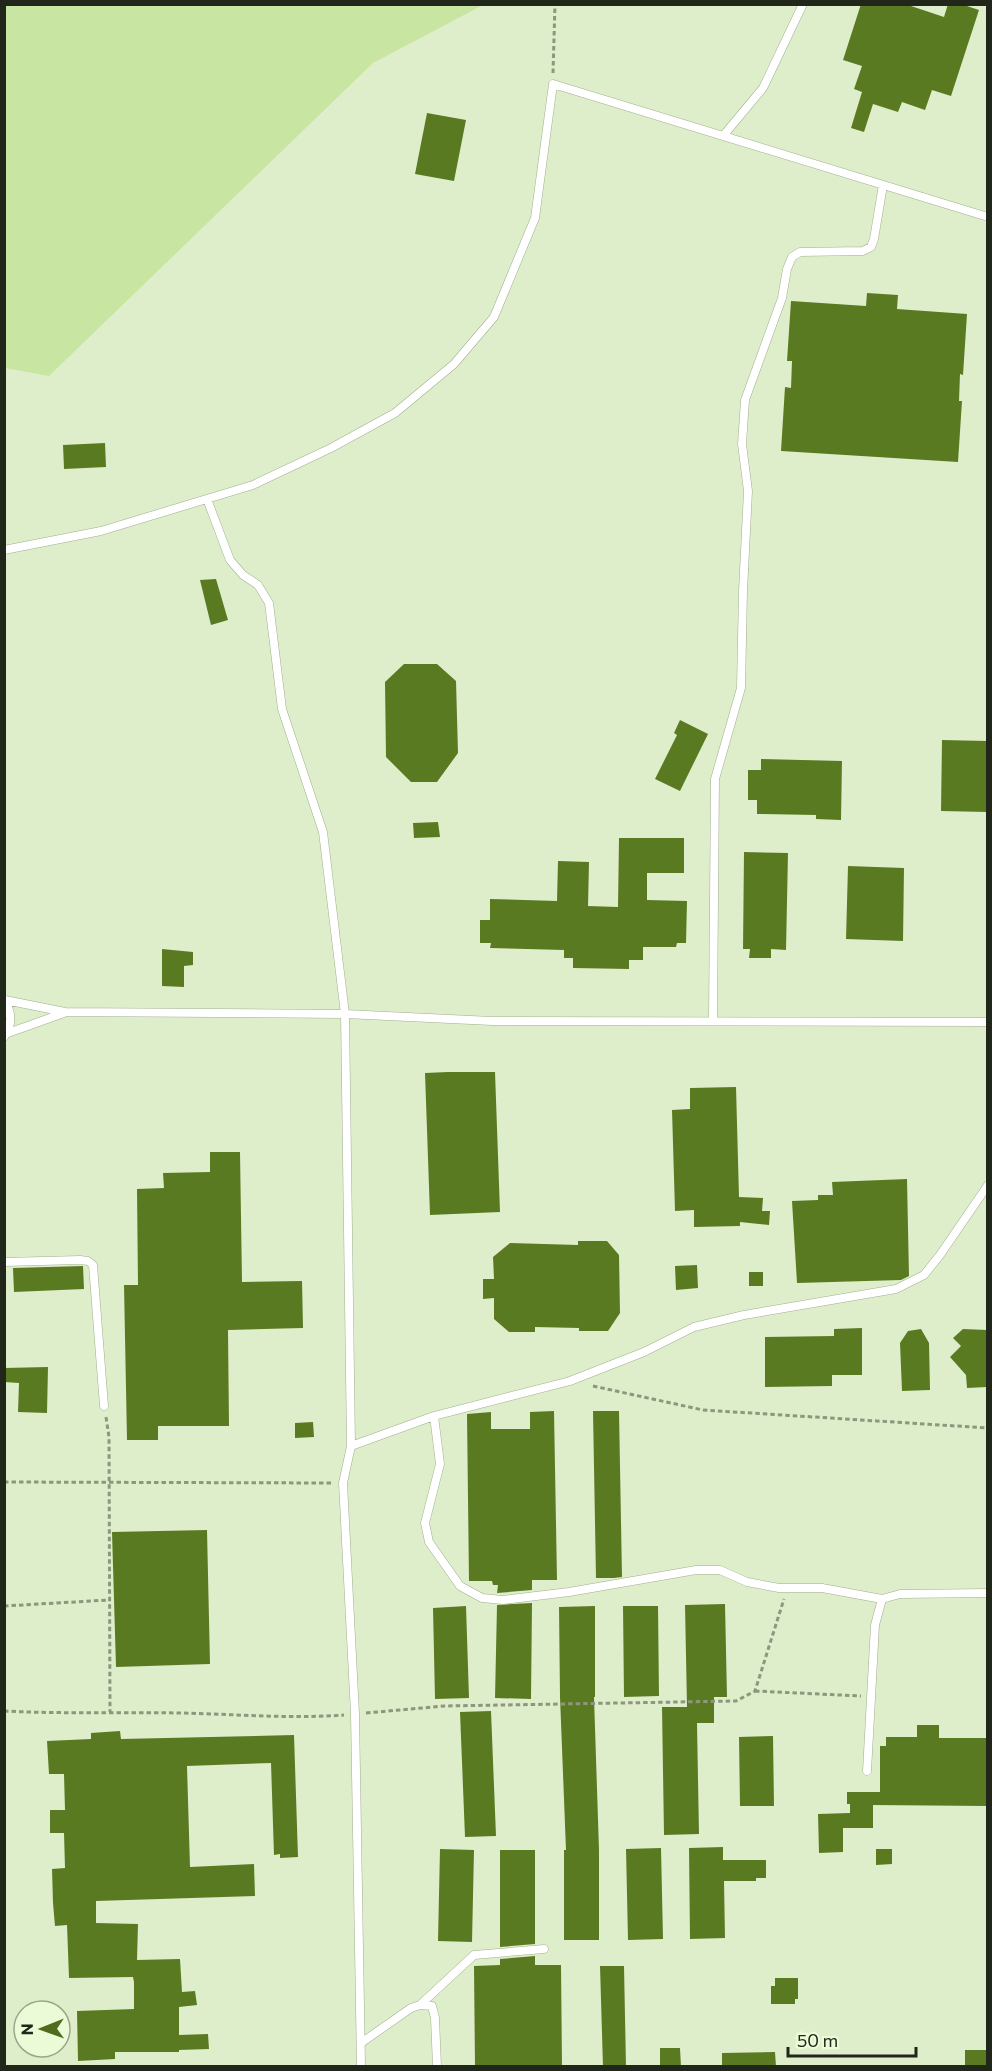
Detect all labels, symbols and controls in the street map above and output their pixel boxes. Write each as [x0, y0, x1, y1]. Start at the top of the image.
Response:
north arrow [12, 1999, 72, 2059]
scale bar [788, 2020, 916, 2058]
text: N [17, 2023, 36, 2035]
text: 50 m [797, 2029, 838, 2051]

